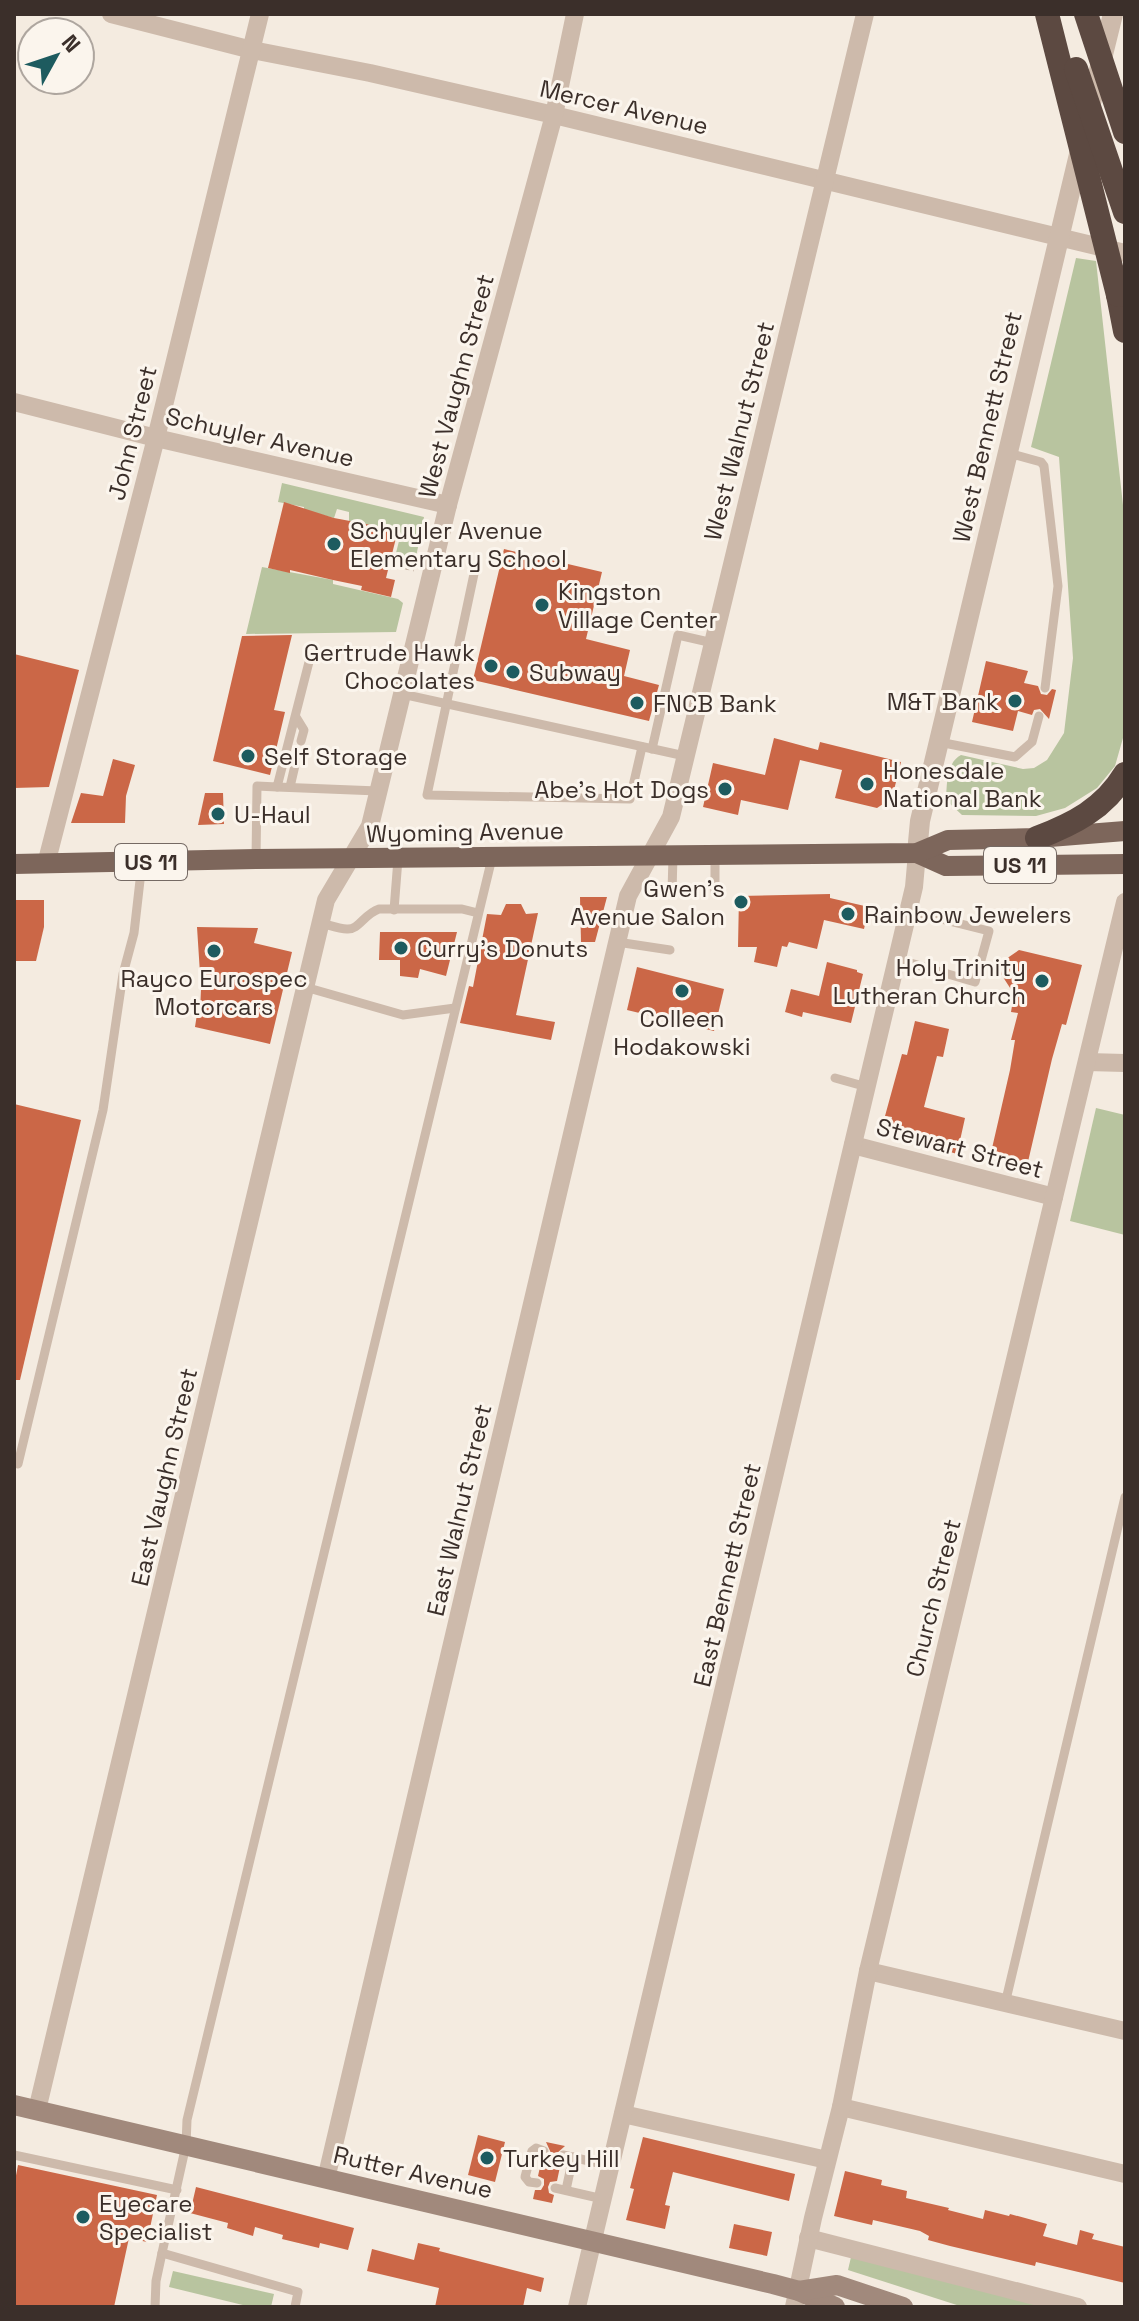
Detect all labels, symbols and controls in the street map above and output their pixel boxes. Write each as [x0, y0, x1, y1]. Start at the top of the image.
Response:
north arrow [16, 16, 96, 96]
text: N [56, 28, 87, 58]
street label: Mercer Avenue [537, 73, 711, 141]
street label: West Vaughn Street [411, 271, 501, 501]
street label: West Bennett Street [945, 308, 1029, 546]
street label: West Walnut Street [697, 318, 781, 544]
street label: John Street [100, 363, 164, 503]
street label: Schuyler Avenue [163, 400, 357, 474]
place label: Schuyler Avenue Elementary School [350, 515, 567, 574]
marker: Schuyler Avenue Elementary School [325, 535, 343, 553]
place label: Kingston Village Center [558, 576, 718, 635]
marker: Kingston Village Center [533, 596, 551, 614]
place label: Gertrude Hawk Chocolates [304, 637, 475, 696]
marker: Gertrude Hawk Chocolates [482, 657, 500, 675]
place label: Subway [529, 657, 621, 688]
marker: Subway [504, 663, 522, 681]
place label: M&T Bank [887, 686, 999, 717]
place label: FNCB Bank [653, 688, 777, 719]
marker: M&T Bank [1006, 692, 1024, 710]
marker: FNCB Bank [628, 694, 646, 712]
place label: Self Storage [264, 741, 407, 772]
marker: Self Storage [239, 747, 257, 765]
place label: Honesdale National Bank [883, 755, 1042, 814]
place label: Abe's Hot Dogs [534, 774, 709, 805]
marker: Honesdale National Bank [858, 775, 876, 793]
marker: Abe's Hot Dogs [716, 780, 734, 798]
place label: U-Haul [234, 799, 311, 830]
marker: U-Haul [209, 805, 227, 823]
street label: Wyoming Avenue [366, 815, 564, 849]
road number: US 11 [115, 844, 187, 880]
road number: US 11 [984, 847, 1056, 883]
place label: Gwen's Avenue Salon [570, 873, 725, 932]
marker: Gwen's Avenue Salon [732, 893, 750, 911]
place label: Rainbow Jewelers [864, 899, 1071, 930]
marker: Rainbow Jewelers [839, 905, 857, 923]
place label: Curry's Donuts [417, 933, 588, 964]
marker: Curry's Donuts [392, 939, 410, 957]
marker: Rayco Eurospec Motorcars [205, 942, 223, 960]
place label: Holy Trinity Lutheran Church [833, 952, 1026, 1011]
place label: Rayco Eurospec Motorcars [121, 963, 308, 1022]
marker: Holy Trinity Lutheran Church [1033, 972, 1051, 990]
marker: Colleen Hodakowski [673, 982, 691, 1000]
place label: Colleen Hodakowski [613, 1003, 751, 1062]
street label: Stewart Street [873, 1111, 1047, 1185]
street label: East Vaughn Street [124, 1365, 204, 1589]
street label: East Walnut Street [420, 1401, 498, 1619]
street label: East Bennett Street [686, 1460, 768, 1690]
street label: Church Street [898, 1516, 968, 1680]
street label: Rutter Avenue [330, 2139, 496, 2205]
place label: Turkey Hill [503, 2143, 620, 2174]
marker: Turkey Hill [478, 2149, 496, 2167]
place label: Eyecare Specialist [99, 2188, 213, 2247]
marker: Eyecare Specialist [74, 2208, 92, 2226]

